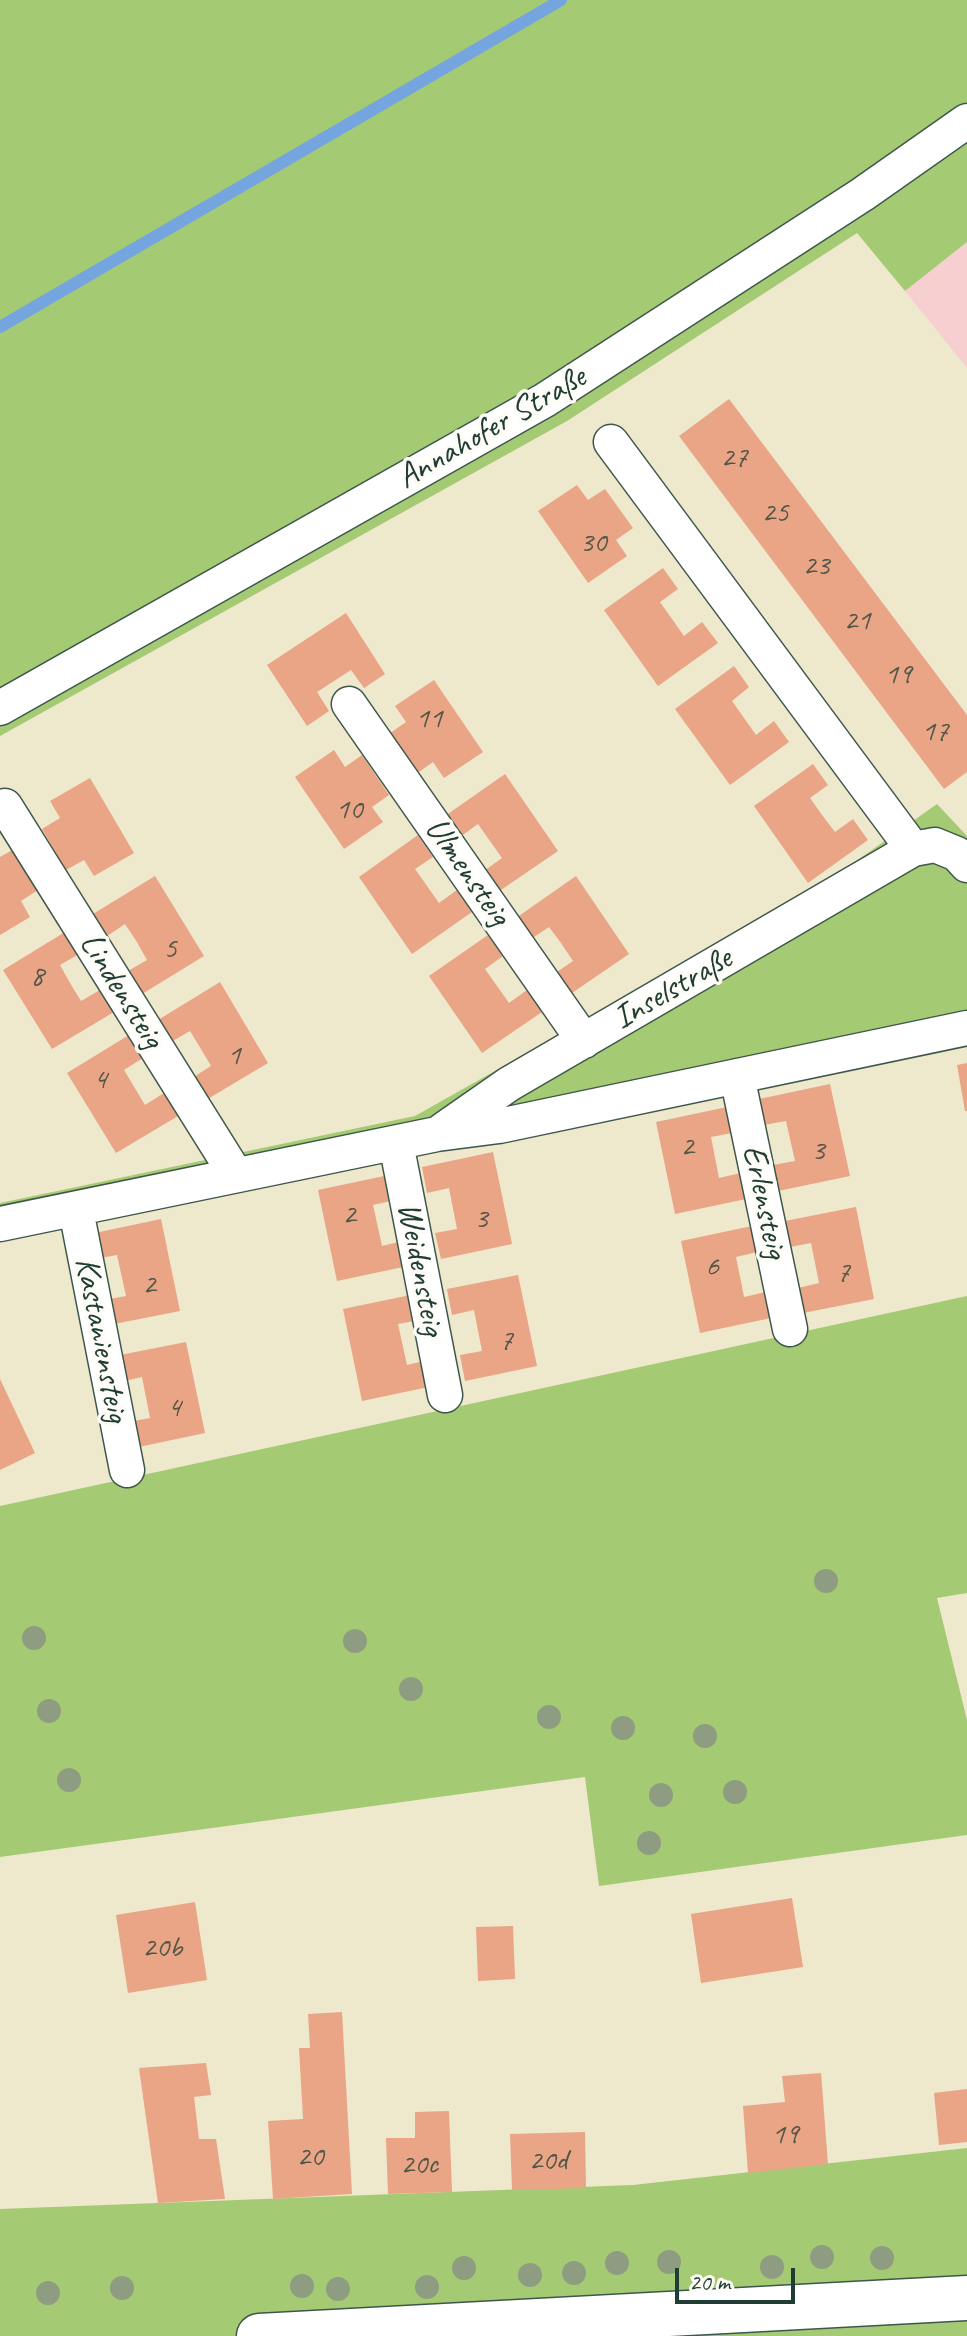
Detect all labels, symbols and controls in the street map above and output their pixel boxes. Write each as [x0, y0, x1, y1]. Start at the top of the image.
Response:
street label: Annahofer Straße [390, 358, 594, 498]
house number: 27 [721, 440, 747, 476]
house number: 25 [762, 495, 788, 531]
house number: 30 [580, 525, 606, 561]
house number: 23 [803, 548, 829, 584]
house number: 21 [844, 603, 870, 639]
house number: 19 [885, 657, 911, 693]
house number: 11 [416, 701, 442, 737]
house number: 17 [922, 714, 948, 750]
house number: 10 [336, 792, 362, 828]
street label: Ulmensteig [415, 810, 519, 934]
street label: Lindensteig [70, 926, 172, 1056]
house number: 5 [163, 931, 177, 967]
street label: Inselstraße [606, 939, 740, 1039]
house number: 8 [30, 959, 44, 995]
house number: 1 [227, 1038, 241, 1074]
house number: 4 [93, 1062, 107, 1098]
house number: 2 [680, 1129, 694, 1165]
house number: 3 [811, 1133, 825, 1169]
street label: Erlensteig [732, 1142, 796, 1262]
house number: 2 [342, 1197, 356, 1233]
street label: Weidensteig [387, 1199, 453, 1339]
house number: 3 [474, 1201, 488, 1237]
house number: 6 [705, 1249, 719, 1285]
street label: Kastaniensteig [65, 1254, 137, 1426]
house number: 7 [836, 1255, 850, 1291]
house number: 2 [142, 1267, 156, 1303]
house number: 7 [499, 1323, 513, 1359]
house number: 4 [167, 1390, 181, 1426]
house number: 20b [142, 1930, 182, 1966]
house number: 19 [772, 2117, 798, 2153]
house number: 20 [297, 2139, 323, 2175]
house number: 20d [529, 2143, 567, 2179]
house number: 20c [400, 2147, 438, 2183]
scale bar [679, 2252, 799, 2302]
text: 20 m [689, 2267, 730, 2297]

